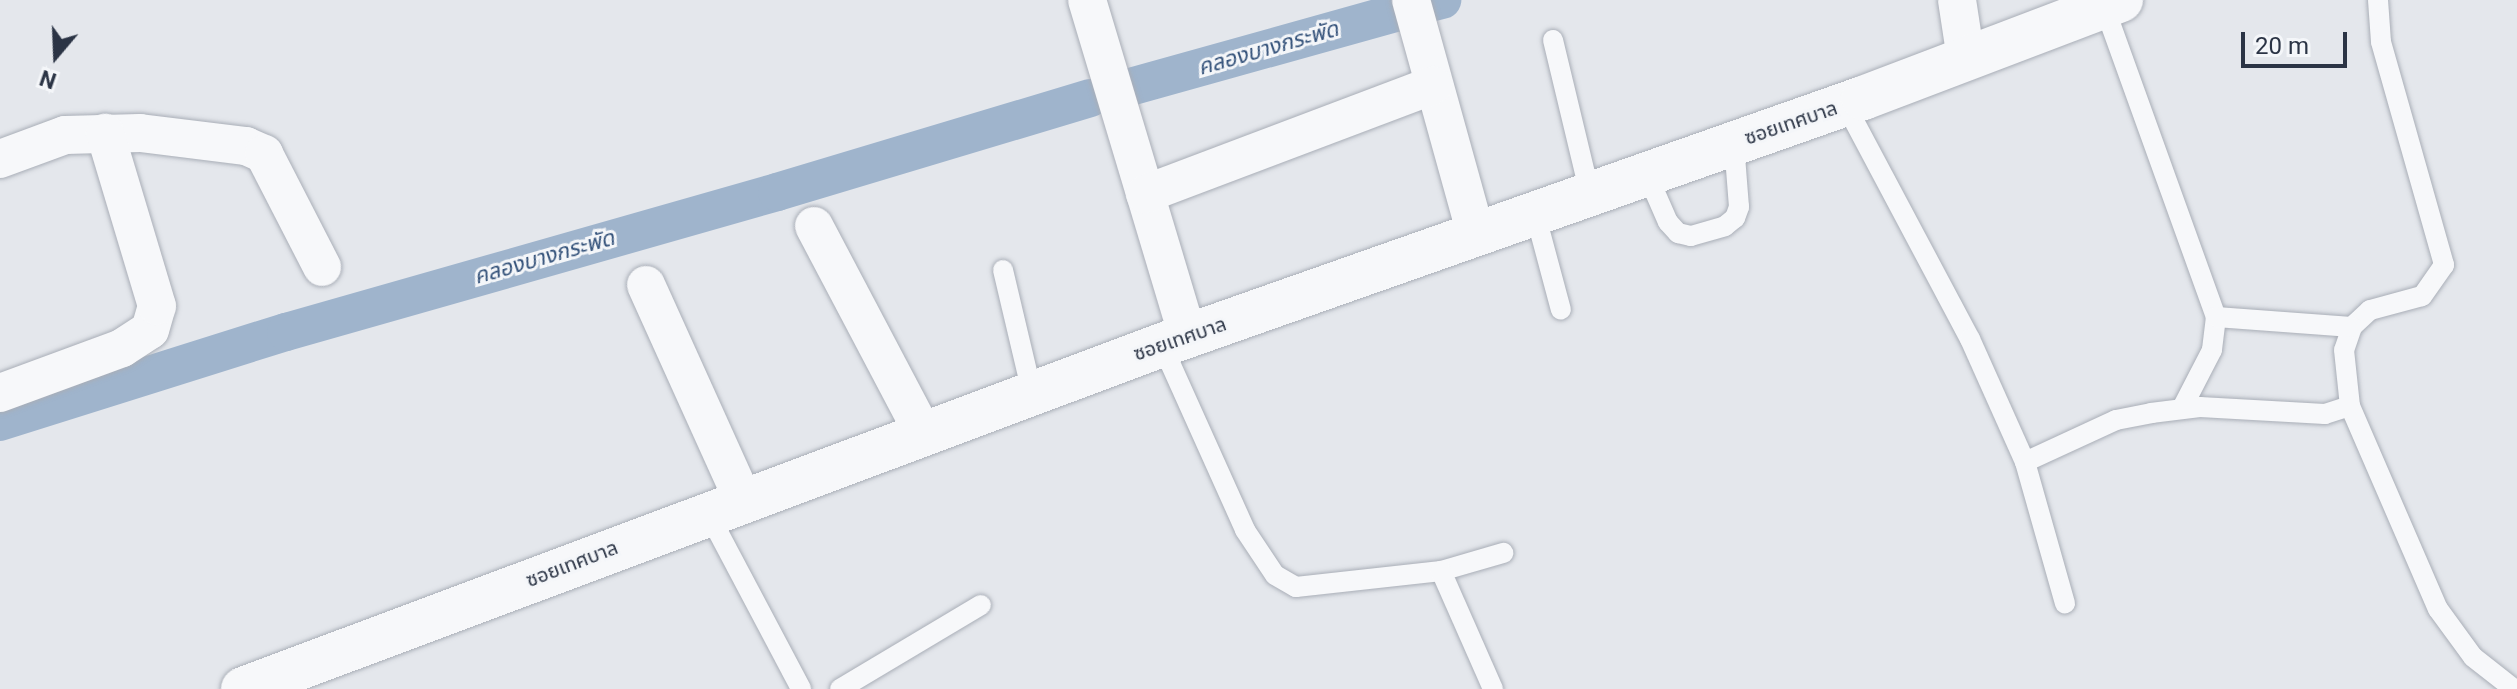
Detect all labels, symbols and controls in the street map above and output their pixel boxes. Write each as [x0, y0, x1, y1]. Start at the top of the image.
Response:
water label: คลองบางกระพัด [1195, 15, 1341, 81]
north arrow [16, 16, 96, 96]
scale bar [2245, 16, 2351, 66]
text: 20 m [2255, 32, 2309, 60]
text: N [37, 65, 59, 94]
street label: ซอยเทศบาล [1741, 96, 1841, 150]
water label: คลองบางกระพัด [471, 224, 617, 290]
street label: ซอยเทศบาล [1130, 312, 1230, 366]
street label: ซอยเทศบาล [523, 535, 621, 593]

